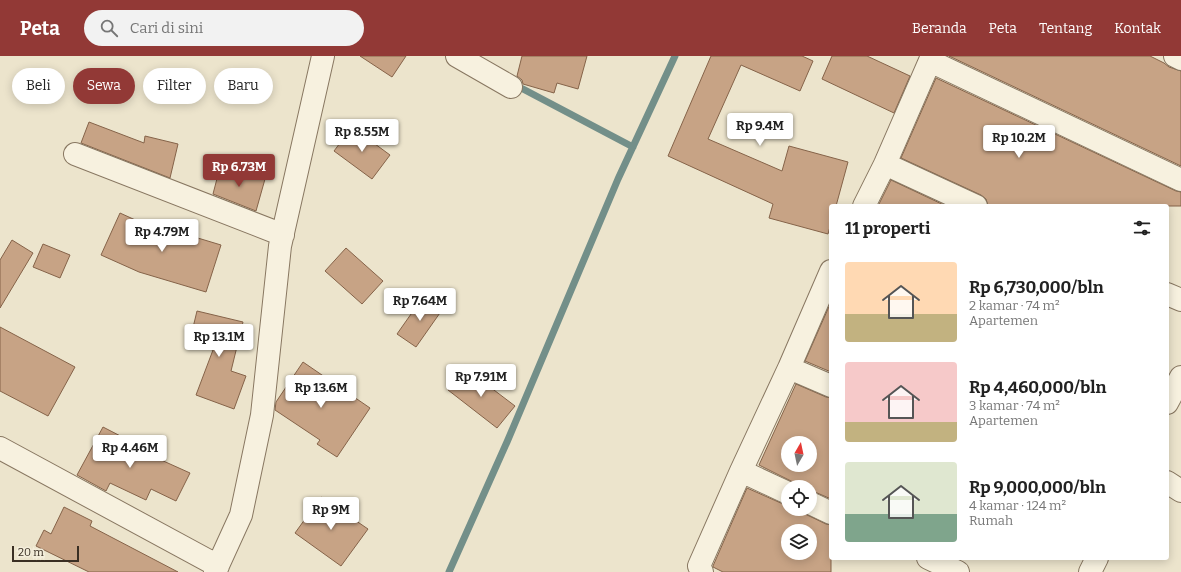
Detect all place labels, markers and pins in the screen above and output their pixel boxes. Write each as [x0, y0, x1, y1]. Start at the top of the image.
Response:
pin: Rp 9.4M [723, 113, 797, 147]
pin: Rp 8.55M [321, 119, 403, 153]
pin: Rp 10.2M [978, 125, 1060, 159]
pin: Rp 6.73M [198, 154, 280, 188]
pin: Rp 4.79M [121, 219, 203, 253]
pin: Rp 7.64M [379, 288, 461, 322]
pin: Rp 13.1M [178, 324, 260, 358]
pin: Rp 7.91M [440, 364, 522, 398]
pin: Rp 13.6M [280, 375, 362, 409]
pin: Rp 4.46M [89, 435, 171, 469]
pin: Rp 9M [303, 497, 359, 531]

